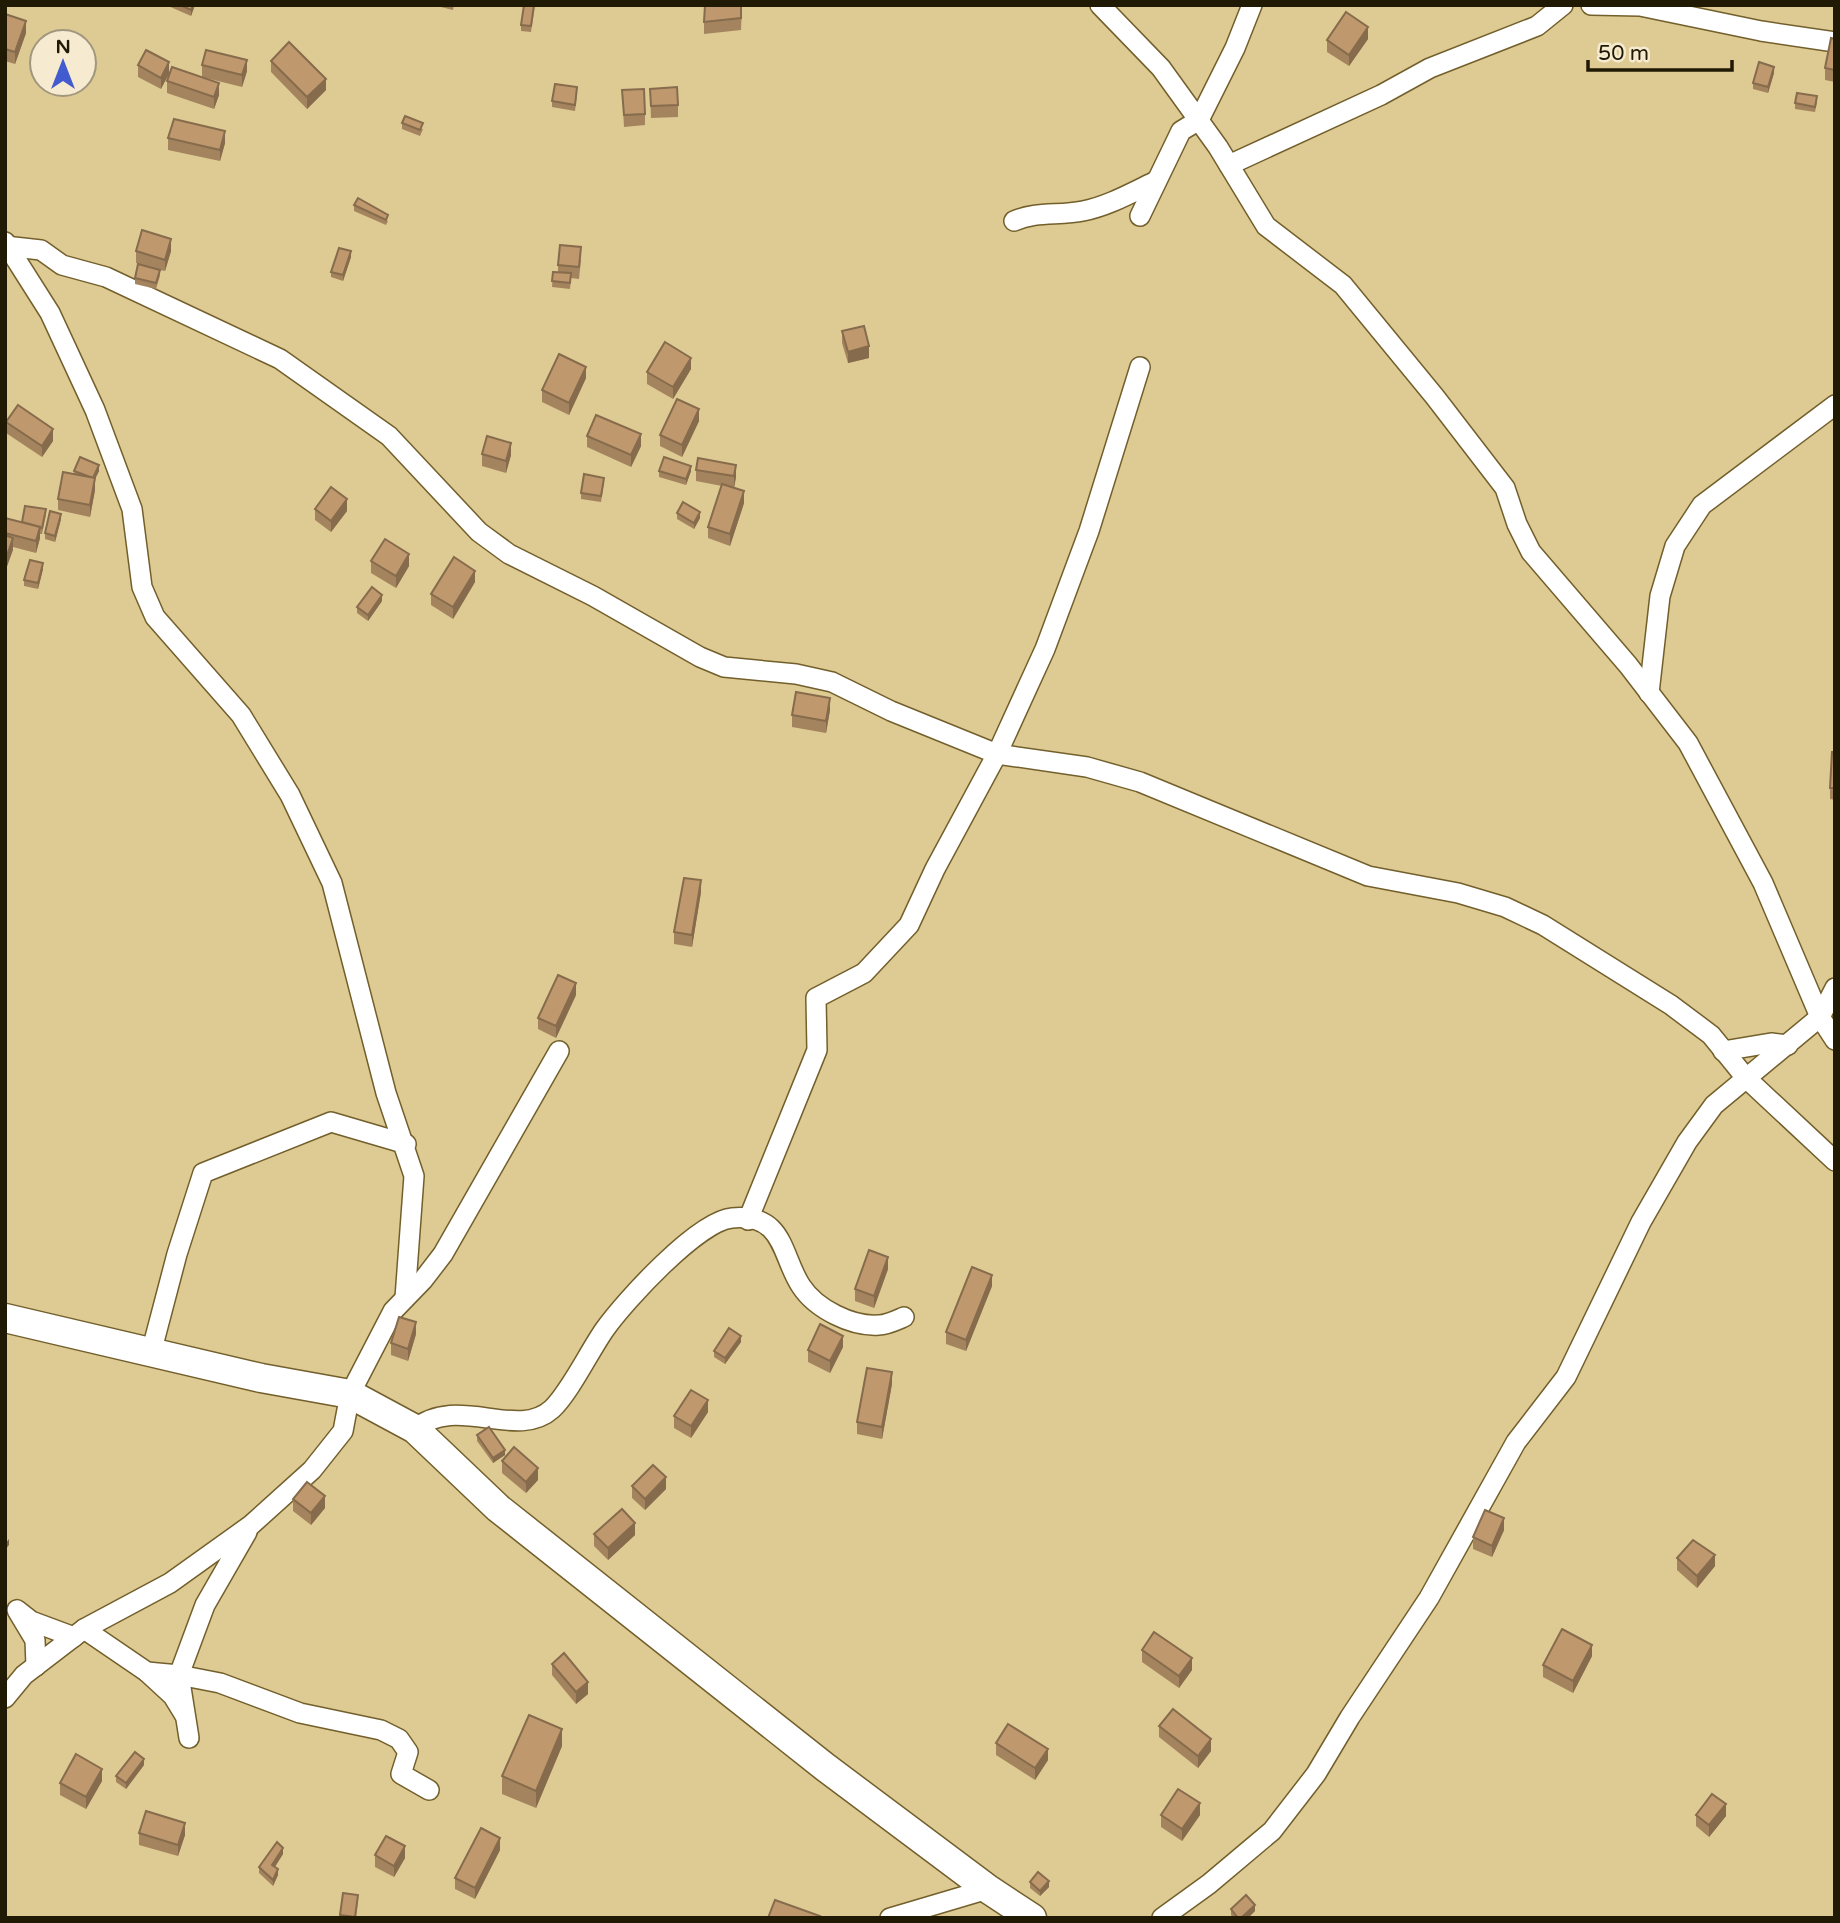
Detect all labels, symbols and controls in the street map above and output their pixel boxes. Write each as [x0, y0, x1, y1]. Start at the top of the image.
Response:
north arrow [28, 28, 98, 98]
scale bar [1588, 28, 1731, 72]
text: N [55, 36, 71, 58]
text: 50 m [1598, 41, 1649, 66]

